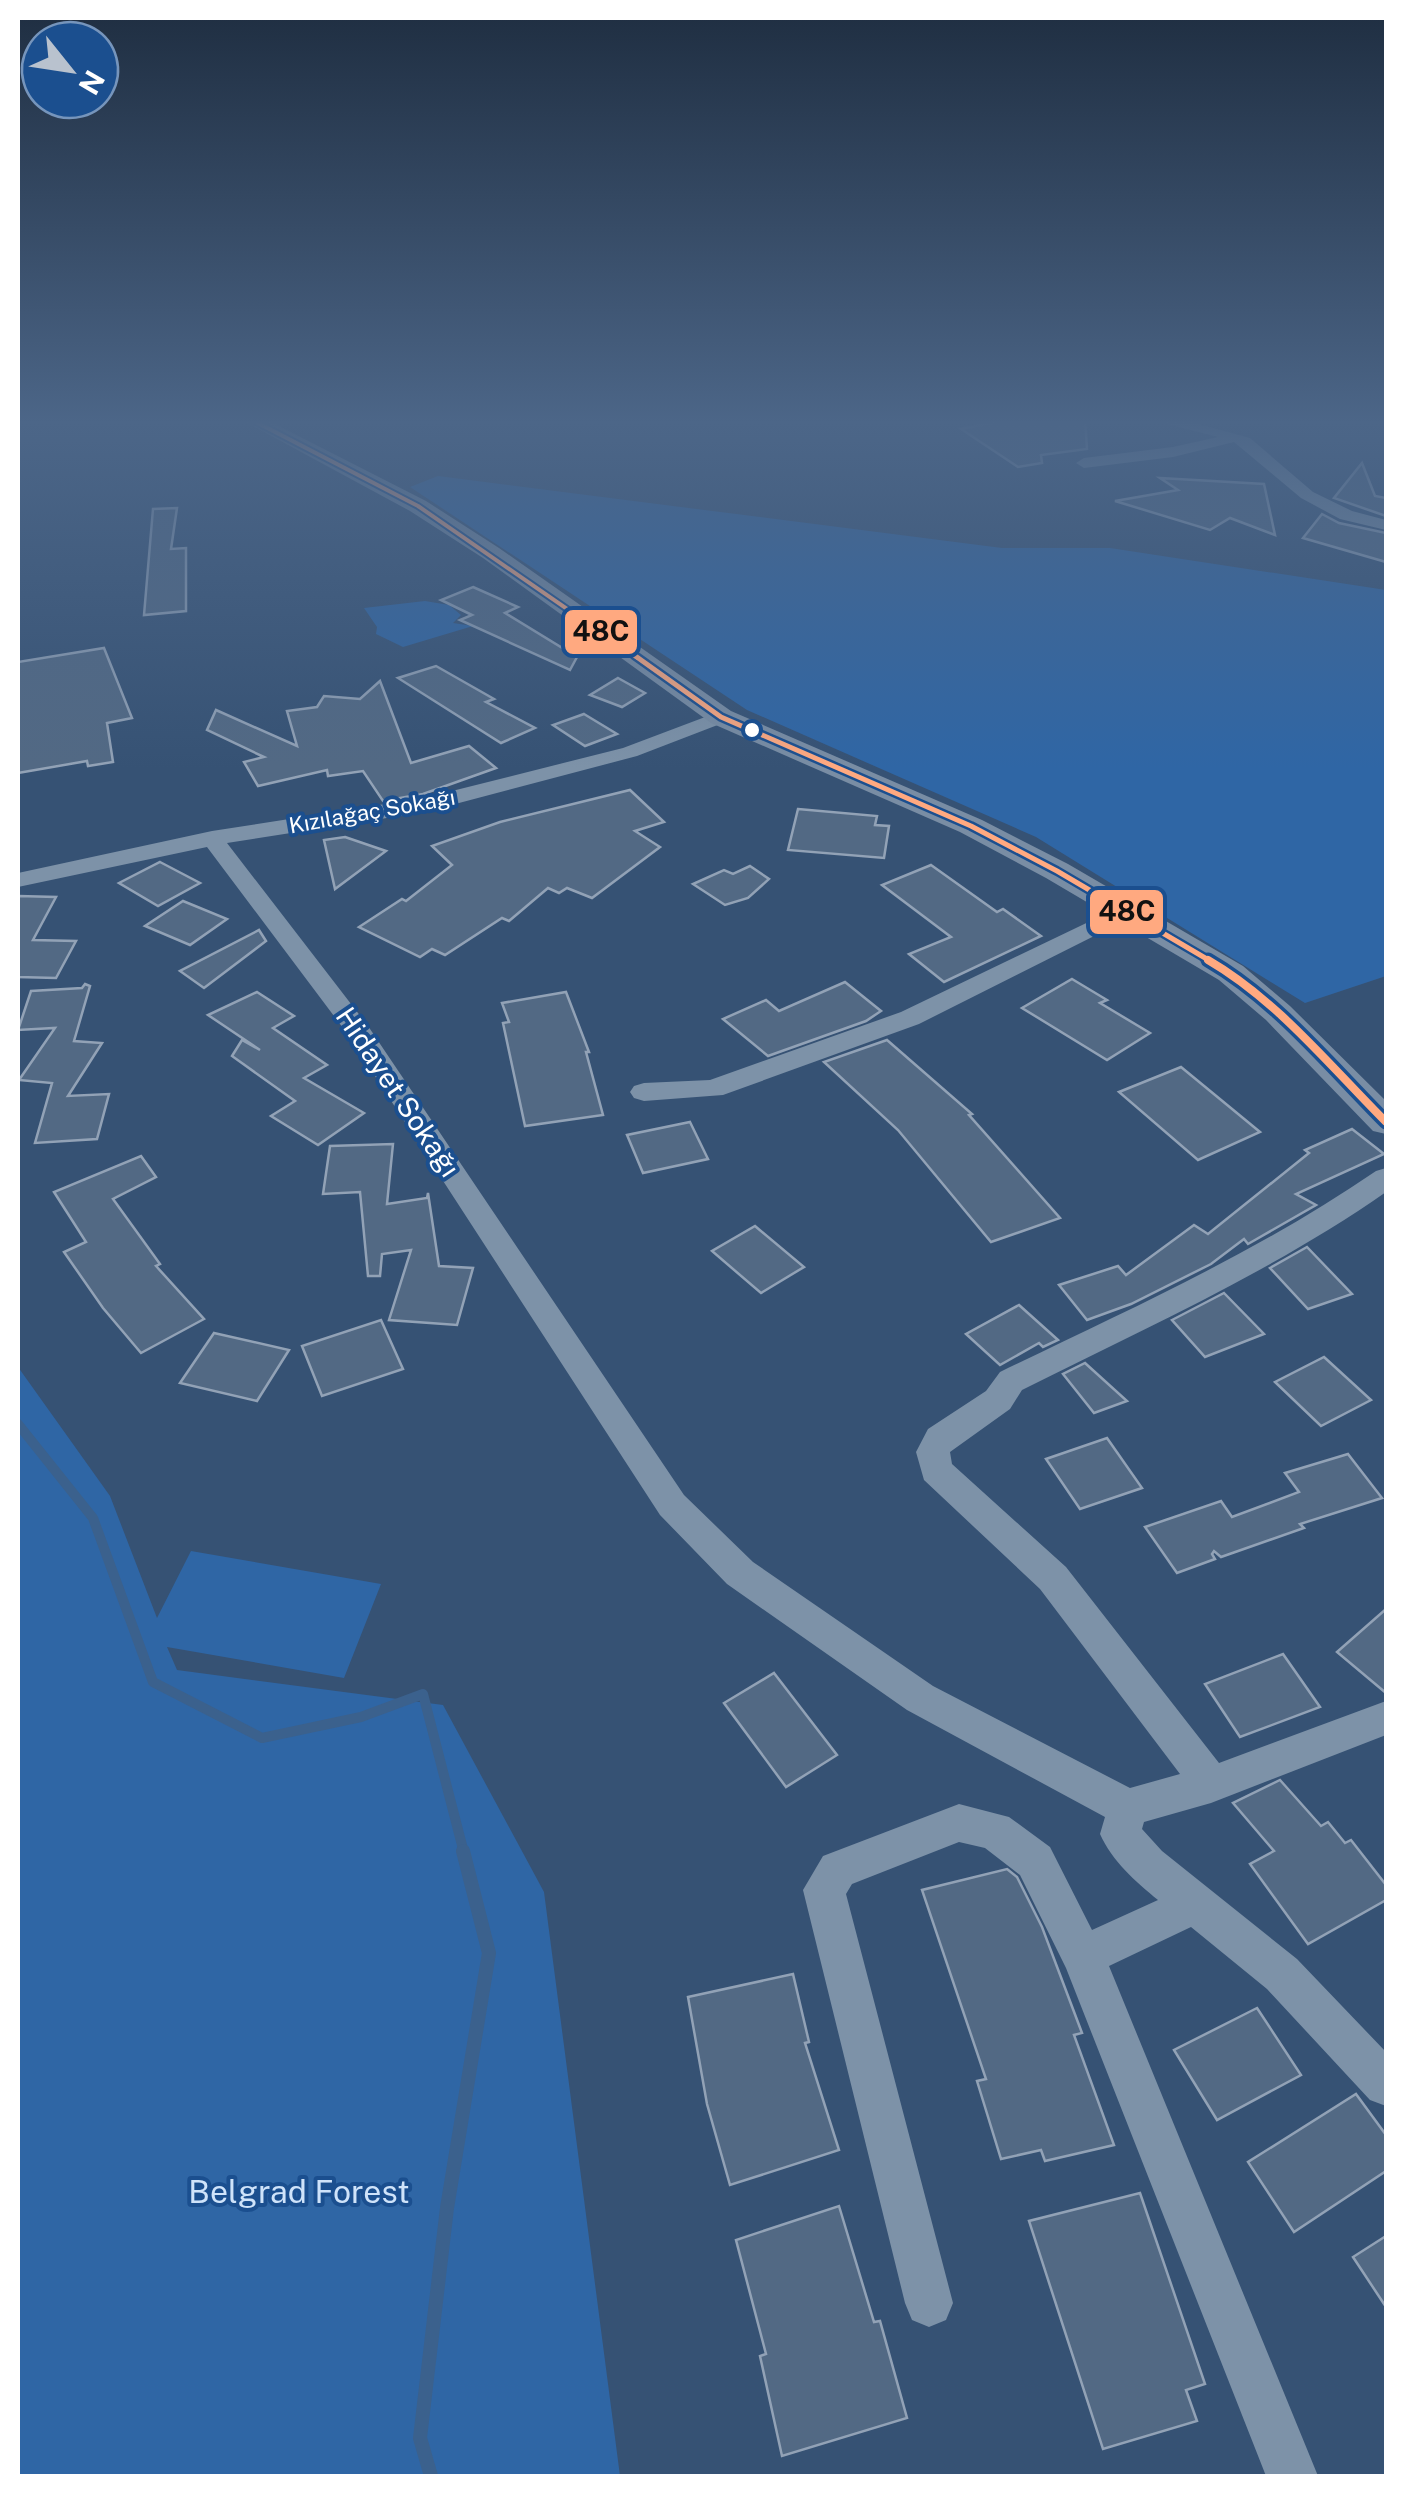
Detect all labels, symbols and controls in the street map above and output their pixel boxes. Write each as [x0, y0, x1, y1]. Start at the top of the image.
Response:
north arrow [20, 20, 120, 120]
text: N [72, 65, 112, 100]
line badge: 48C [563, 608, 639, 656]
text: 48C [572, 614, 630, 647]
unlabelled marker [742, 720, 762, 740]
street label: Kızılağaç Sokağı [287, 784, 457, 838]
line badge: 48C [1088, 888, 1165, 936]
text: 48C [1098, 894, 1156, 927]
street label: Hidayet Sokağı [330, 1001, 467, 1183]
park label: Belgrad Forest [188, 2173, 410, 2210]

